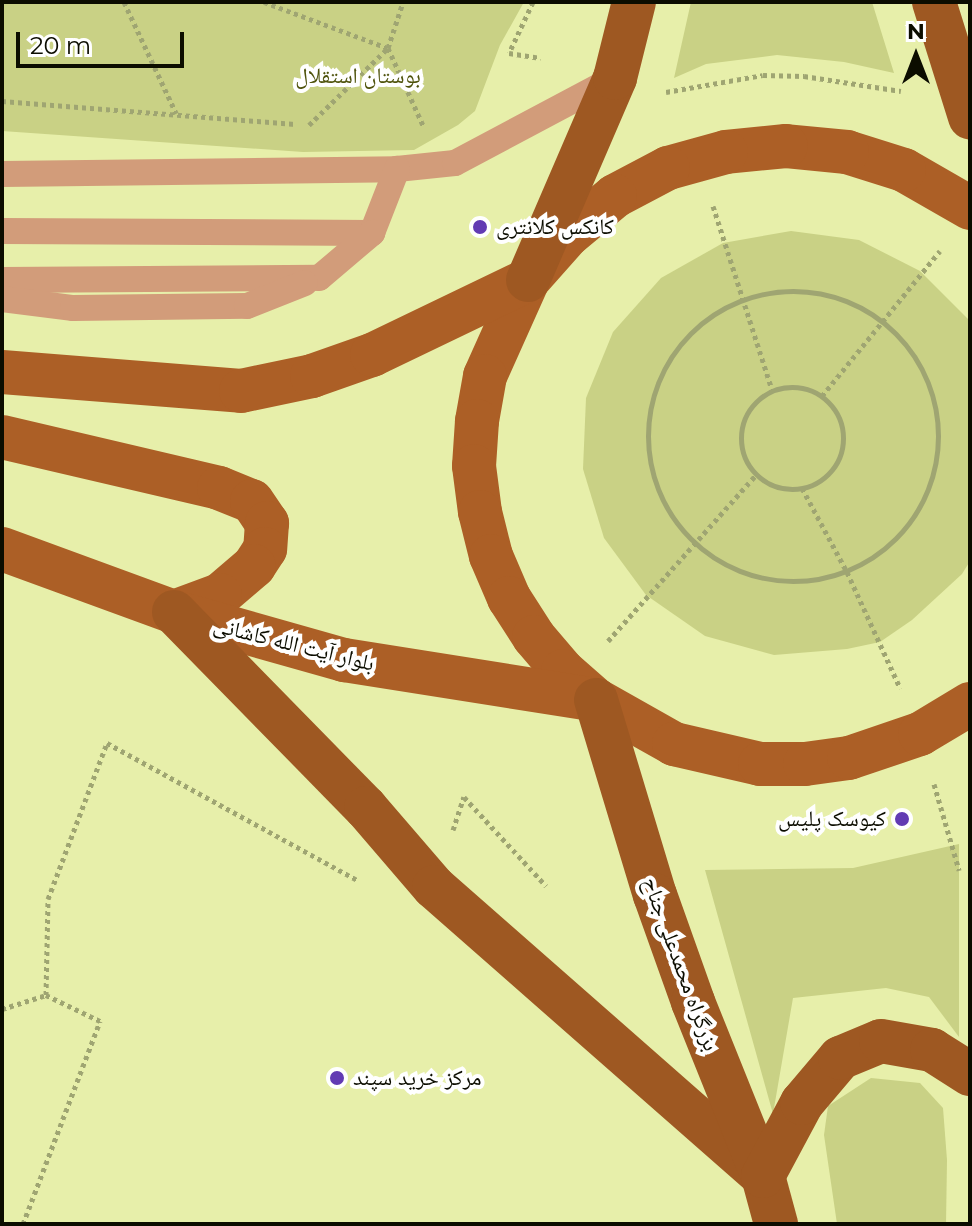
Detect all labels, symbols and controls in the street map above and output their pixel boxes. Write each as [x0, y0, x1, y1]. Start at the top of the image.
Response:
scale bar [20, 16, 188, 66]
north arrow [876, 16, 956, 96]
text: N [907, 18, 925, 45]
text: 20 m [30, 31, 91, 60]
park label: بوستان استقلال [295, 63, 421, 89]
place label: کانکس کلانتری [496, 214, 614, 240]
marker: کانکس کلانتری [471, 218, 489, 236]
street label: بلوار آیت الله کاشانی [211, 611, 377, 677]
place label: کیوسک پلیس [778, 806, 886, 832]
marker: کیوسک پلیس [893, 810, 911, 828]
street label: بزرگراه محمدعلی جناح [637, 874, 725, 1054]
place label: مرکز خرید سپند [353, 1065, 482, 1091]
marker: مرکز خرید سپند [328, 1069, 346, 1087]

